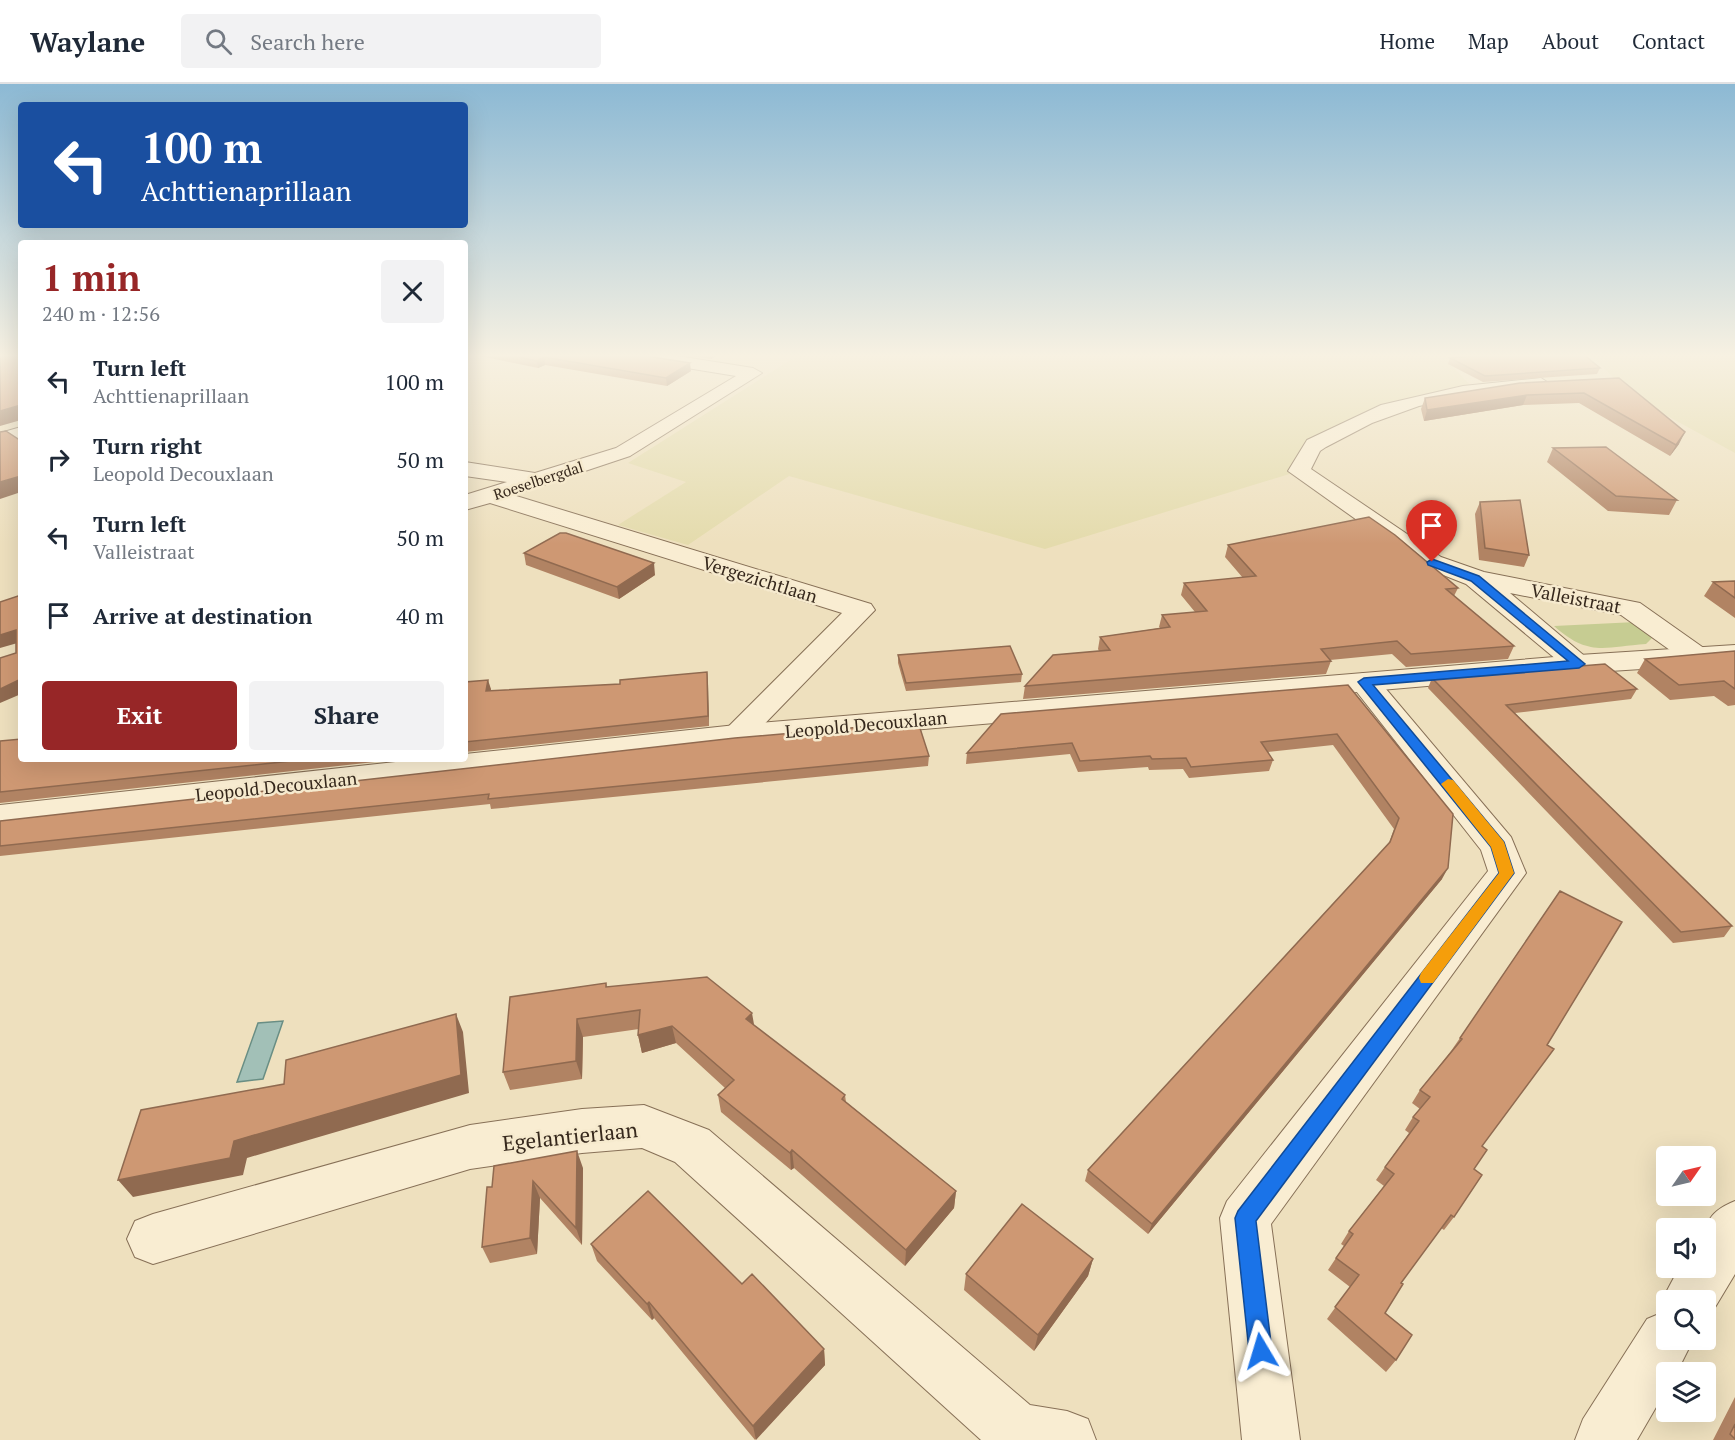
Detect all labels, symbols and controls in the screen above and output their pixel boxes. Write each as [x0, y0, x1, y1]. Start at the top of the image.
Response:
search box [181, 14, 601, 68]
text: Waylane [30, 23, 145, 60]
icon: search [202, 25, 235, 58]
text: Search here [250, 27, 365, 56]
text: Home [1379, 27, 1435, 55]
text: Map [1468, 27, 1509, 55]
text: About [1542, 27, 1599, 55]
text: Contact [1632, 27, 1705, 55]
text: 100 m [141, 119, 262, 175]
icon: left [42, 126, 120, 204]
text: Achttienaprillaan [141, 173, 352, 209]
text: 1 min [42, 254, 140, 301]
button: close [381, 260, 444, 323]
text: 240 m · 12:56 [42, 300, 160, 327]
text: Turn left [93, 353, 186, 382]
icon: left [42, 365, 75, 398]
text: 100 m [384, 367, 444, 396]
text: Achttienaprillaan [93, 382, 249, 409]
text: Turn right [93, 431, 202, 460]
icon: right [42, 443, 75, 476]
text: 50 m [396, 445, 444, 474]
street label: Roeselbergdal [490, 456, 586, 504]
text: Leopold Decouxlaan [93, 460, 274, 487]
pin [1406, 500, 1457, 562]
text: Turn left [93, 509, 186, 538]
icon: arrive [1415, 509, 1448, 542]
icon: left [42, 521, 75, 554]
text: 50 m [396, 523, 444, 552]
text: Valleistraat [93, 538, 195, 565]
street label: Vergezichtlaan [700, 550, 821, 608]
street label: Valleistraat [1529, 577, 1624, 619]
icon: arrive [42, 599, 75, 632]
text: Arrive at destination [93, 601, 312, 630]
text: 40 m [396, 601, 444, 630]
button: Exit [42, 681, 237, 750]
button: Share [249, 681, 444, 750]
street label: Leopold Decouxlaan [784, 705, 948, 743]
street label: Leopold Decouxlaan [194, 766, 358, 806]
street label: Egelantierlaan [501, 1115, 640, 1157]
north arrow [1656, 1146, 1716, 1206]
map controls [1656, 1146, 1716, 1422]
button: sound [1656, 1218, 1716, 1278]
button: search [1656, 1290, 1716, 1350]
position arrow [1229, 1319, 1293, 1383]
button: layers [1656, 1362, 1716, 1422]

